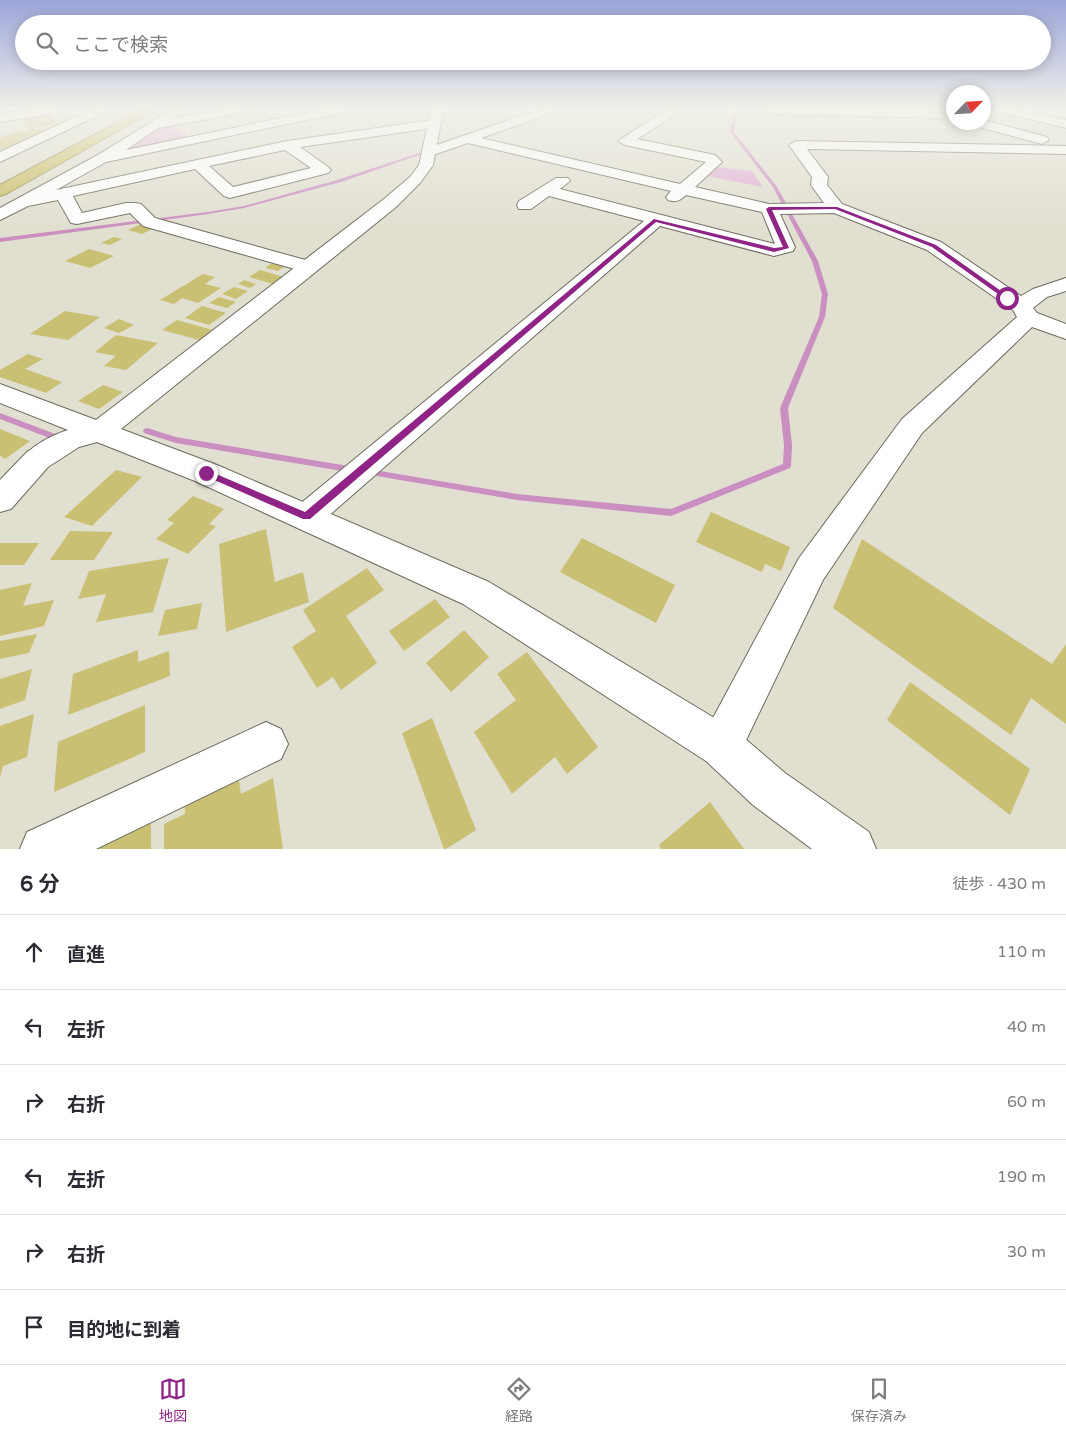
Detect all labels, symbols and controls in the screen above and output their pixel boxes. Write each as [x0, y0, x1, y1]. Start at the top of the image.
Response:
search box [15, 15, 1051, 70]
icon: search [33, 29, 61, 57]
text: ここで検索 [73, 34, 168, 56]
north arrow [946, 85, 991, 130]
route start [996, 287, 1019, 310]
route end [195, 462, 218, 485]
text: 6 分 [20, 872, 60, 897]
text: 徒歩 · 430 m [953, 874, 1046, 894]
icon: ahead [20, 938, 48, 966]
text: 110 m [997, 942, 1046, 962]
text: 直進 [67, 944, 105, 966]
icon: left [20, 1013, 48, 1041]
text: 40 m [1007, 1017, 1046, 1037]
text: 左折 [67, 1019, 105, 1041]
icon: right [20, 1088, 48, 1116]
text: 60 m [1007, 1092, 1046, 1112]
text: 右折 [67, 1094, 105, 1116]
icon: left [20, 1163, 48, 1191]
text: 190 m [997, 1167, 1046, 1187]
text: 左折 [67, 1169, 105, 1191]
icon: right [20, 1238, 48, 1266]
text: 30 m [1007, 1242, 1046, 1262]
text: 右折 [67, 1244, 105, 1266]
icon: arrive [20, 1313, 48, 1341]
text: 目的地に到着 [67, 1319, 181, 1341]
tab: 地図 [159, 1375, 187, 1425]
tab: 経路 [505, 1375, 533, 1425]
tab: 保存済み [851, 1375, 907, 1425]

